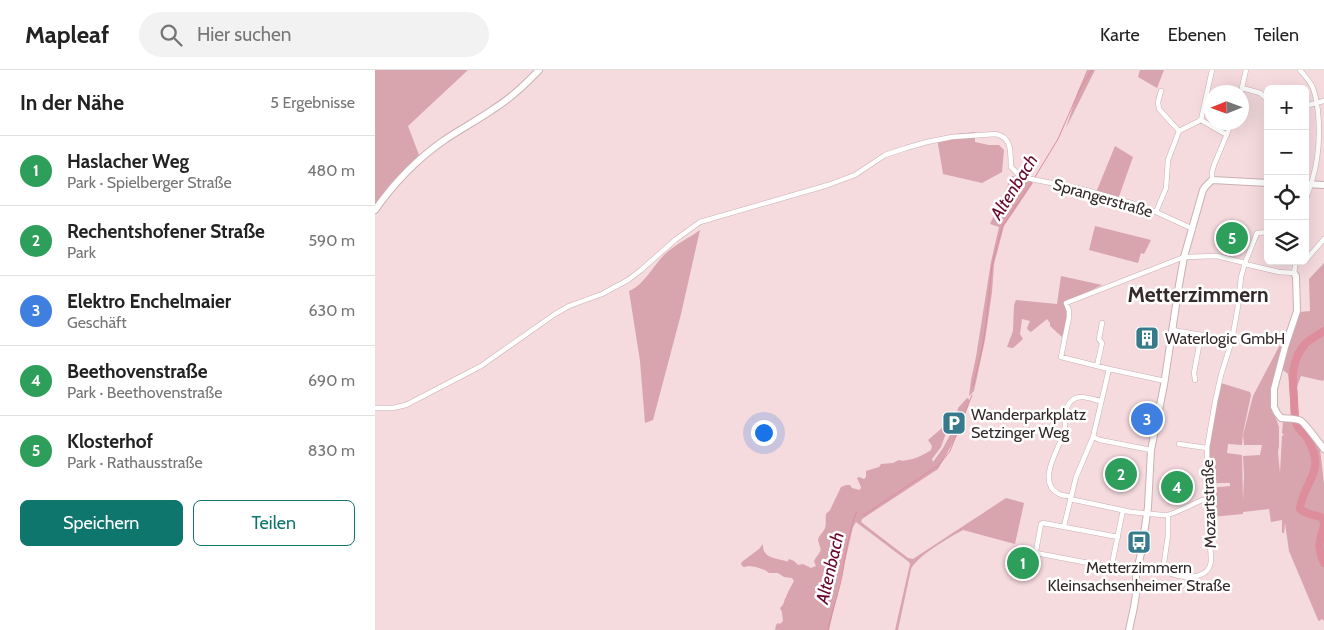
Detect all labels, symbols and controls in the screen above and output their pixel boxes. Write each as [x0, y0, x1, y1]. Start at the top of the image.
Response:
search box [139, 12, 489, 57]
text: Mapleaf [25, 20, 109, 49]
icon: search [157, 21, 185, 49]
text: Hier suchen [197, 23, 291, 46]
text: Karte [1100, 24, 1140, 46]
text: Ebenen [1168, 24, 1226, 46]
text: Teilen [1254, 24, 1299, 46]
north arrow [1204, 85, 1249, 130]
map controls [1264, 85, 1309, 265]
button: + [1264, 85, 1309, 130]
text: In der Nähe [20, 90, 124, 115]
text: 5 Ergebnisse [270, 93, 355, 112]
button: − [1264, 130, 1309, 175]
text: Haslacher Weg [67, 150, 189, 173]
water label: Altenbach [985, 150, 1043, 225]
text: 1 [33, 161, 39, 180]
text: 480 m [307, 161, 355, 180]
text: Park · Spielberger Straße [67, 173, 232, 192]
street label: Sprangerstraße [1051, 175, 1155, 221]
button: locate [1264, 175, 1309, 220]
pin: 5 [1216, 219, 1248, 257]
text: Rechentshofener Straße [67, 220, 265, 243]
button: layers [1264, 220, 1309, 265]
text: 2 [32, 231, 40, 250]
text: 590 m [308, 231, 355, 250]
text: Park [67, 243, 96, 262]
district label: Metterzimmern [1127, 282, 1269, 307]
text: Elektro Enchelmaier [67, 290, 231, 313]
text: 3 [32, 301, 40, 320]
text: 630 m [308, 301, 355, 320]
text: Geschäft [67, 313, 127, 332]
building icon: Waterlogic GmbH [1134, 325, 1160, 351]
place label: Waterlogic GmbH [1165, 329, 1285, 348]
text: Beethovenstraße [67, 360, 208, 383]
text: 4 [31, 371, 41, 390]
text: 690 m [308, 371, 355, 390]
text: Park · Beethovenstraße [67, 383, 222, 402]
pin: 3 [1131, 400, 1163, 438]
place label: Wanderparkplatz Setzinger Weg [971, 405, 1087, 442]
parking icon: Wanderparkplatz Setzinger Weg [941, 410, 967, 436]
your location [751, 420, 777, 446]
text: Klosterhof [67, 430, 153, 453]
text: 5 [32, 441, 40, 460]
text: 830 m [308, 441, 355, 460]
text: Park · Rathausstraße [67, 453, 203, 472]
pin: 2 [1105, 455, 1137, 493]
street label: Mozartstraße [1198, 459, 1220, 549]
pin: 4 [1161, 468, 1193, 506]
button: Speichern [20, 500, 183, 546]
button: Teilen [193, 500, 355, 546]
bus stop icon: Metterzimmern Kleinsachsenheimer Straße [1126, 529, 1152, 555]
water label: Altenbach [811, 530, 849, 607]
pin: 1 [1007, 544, 1039, 582]
place label: Metterzimmern Kleinsachsenheimer Straße [1048, 558, 1230, 595]

